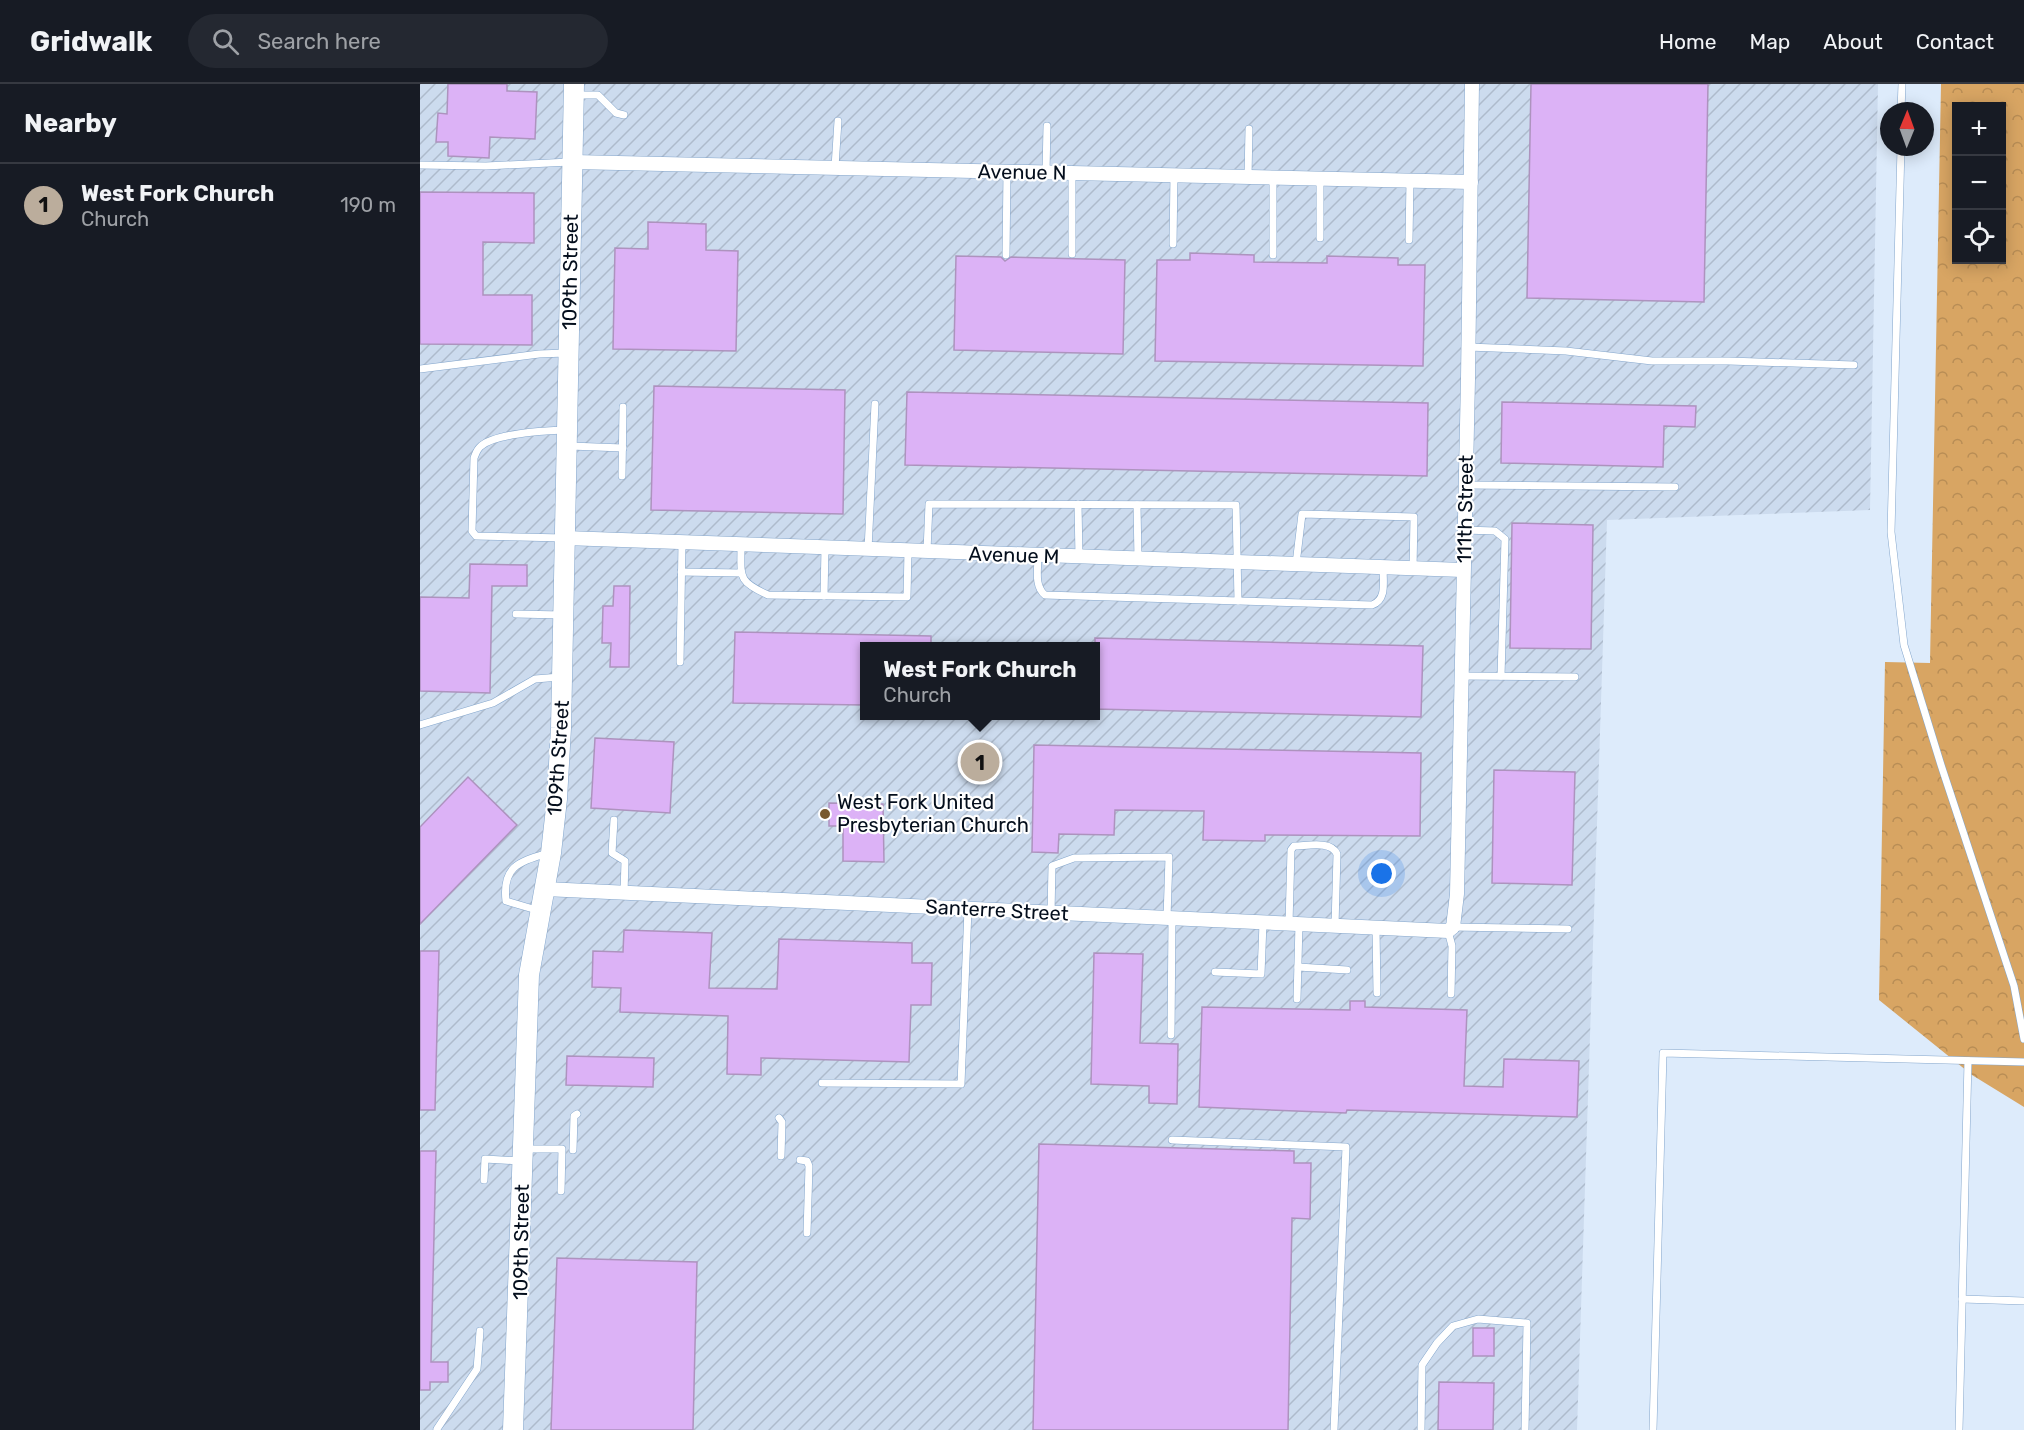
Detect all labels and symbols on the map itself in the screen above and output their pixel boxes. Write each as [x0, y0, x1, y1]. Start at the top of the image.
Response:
north arrow [1880, 102, 1934, 156]
street label: Avenue N [977, 159, 1067, 185]
street label: 109th Street [557, 214, 583, 330]
street label: 111th Street [1452, 454, 1478, 563]
street label: Avenue M [968, 541, 1060, 569]
street label: 109th Street [542, 699, 574, 817]
pin: 1 [960, 740, 1000, 784]
place label: West Fork United Presbyterian Church [837, 790, 1029, 837]
marker: West Fork United Presbyterian Church [818, 807, 832, 821]
your location [1367, 859, 1396, 888]
street label: Santerre Street [925, 894, 1069, 926]
street label: 109th Street [508, 1184, 534, 1300]

